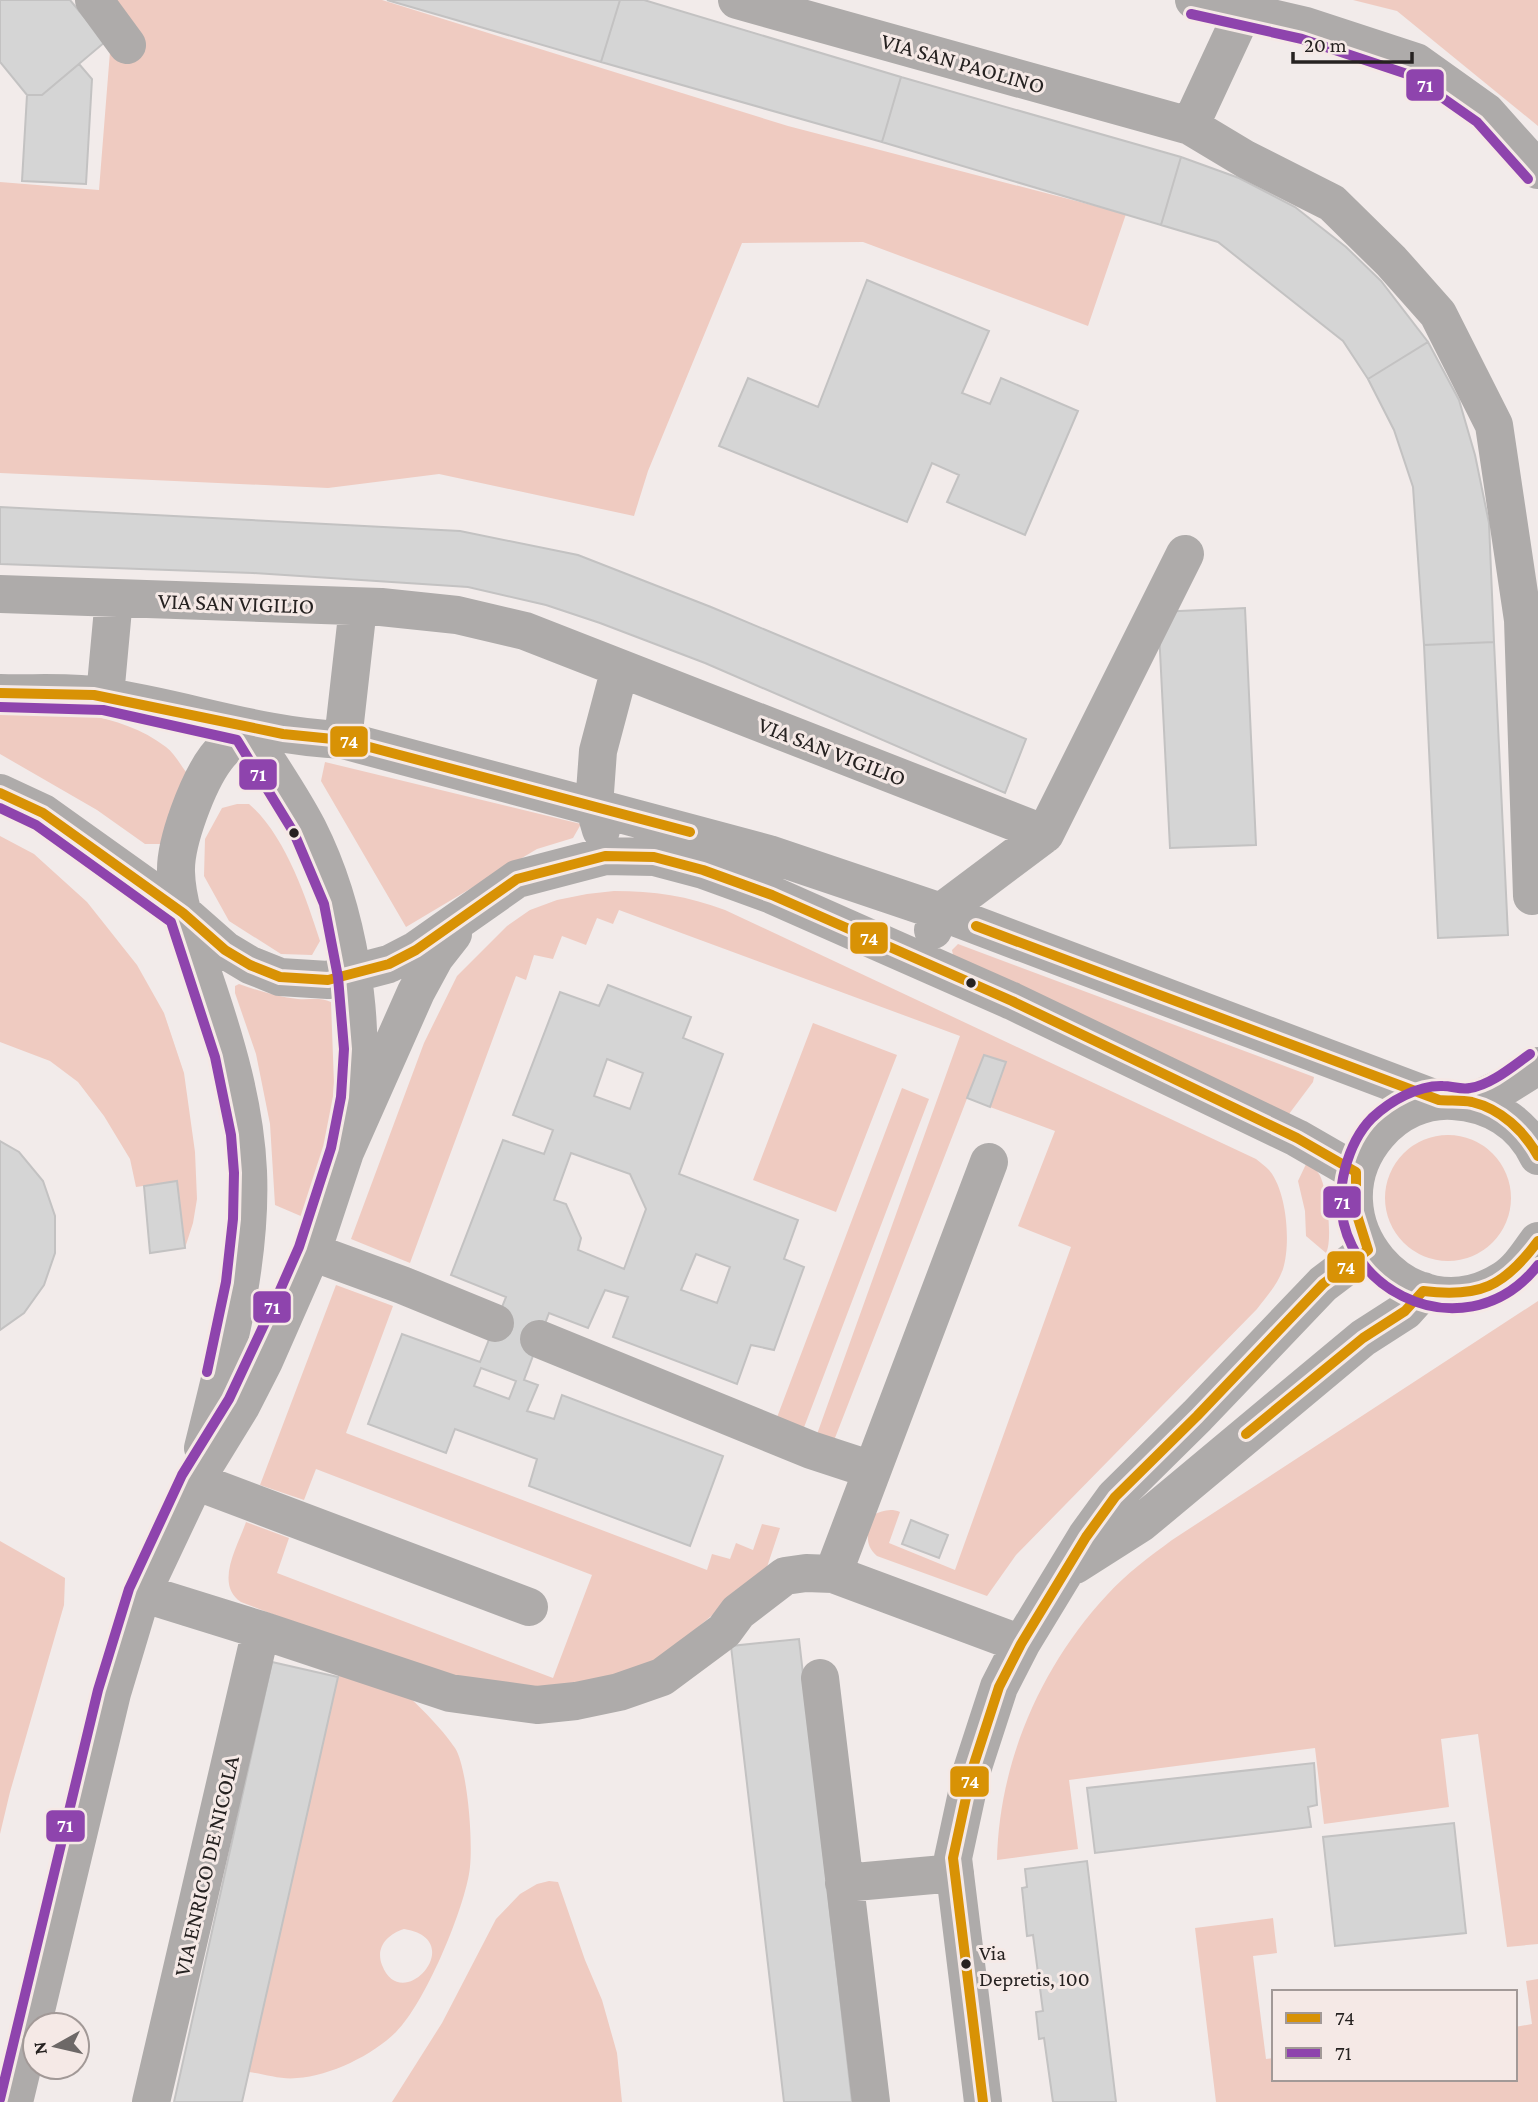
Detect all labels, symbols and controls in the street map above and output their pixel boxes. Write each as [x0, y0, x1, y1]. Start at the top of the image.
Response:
scale bar [1293, 21, 1412, 65]
street label: VIA SAN PAOLINO [878, 27, 1048, 99]
text: 20 m [1304, 33, 1347, 57]
line badge: 71 [1405, 68, 1445, 102]
text: 71 [1417, 75, 1433, 96]
street label: VIA SAN VIGILIO [157, 587, 315, 619]
street label: VIA SAN VIGILIO [754, 711, 910, 791]
line badge: 74 [329, 725, 369, 758]
text: 74 [340, 731, 358, 752]
line badge: 71 [238, 758, 278, 791]
text: 71 [250, 764, 266, 785]
unlabelled marker [287, 826, 301, 840]
line badge: 74 [849, 921, 889, 955]
text: 74 [860, 928, 878, 949]
unlabelled marker [964, 976, 978, 990]
line badge: 71 [1322, 1185, 1362, 1219]
text: 71 [1334, 1192, 1350, 1213]
line badge: 74 [1326, 1250, 1366, 1284]
text: 74 [1337, 1257, 1355, 1278]
line badge: 71 [252, 1290, 292, 1324]
text: 71 [264, 1297, 280, 1318]
street label: VIA ENRICO DE NICOLA [168, 1752, 244, 1979]
line badge: 74 [949, 1765, 990, 1798]
text: 74 [961, 1771, 979, 1792]
line badge: 71 [45, 1809, 86, 1843]
text: 71 [57, 1815, 73, 1836]
place label: Via Depretis, 100 [979, 1941, 1090, 1991]
marker: Via Depretis, 100 [959, 1957, 973, 1971]
legend [1272, 1990, 1517, 2081]
text: 74 [1335, 2006, 1355, 2030]
north arrow [21, 2011, 91, 2081]
text: N [28, 2040, 51, 2056]
text: 71 [1335, 2041, 1352, 2065]

